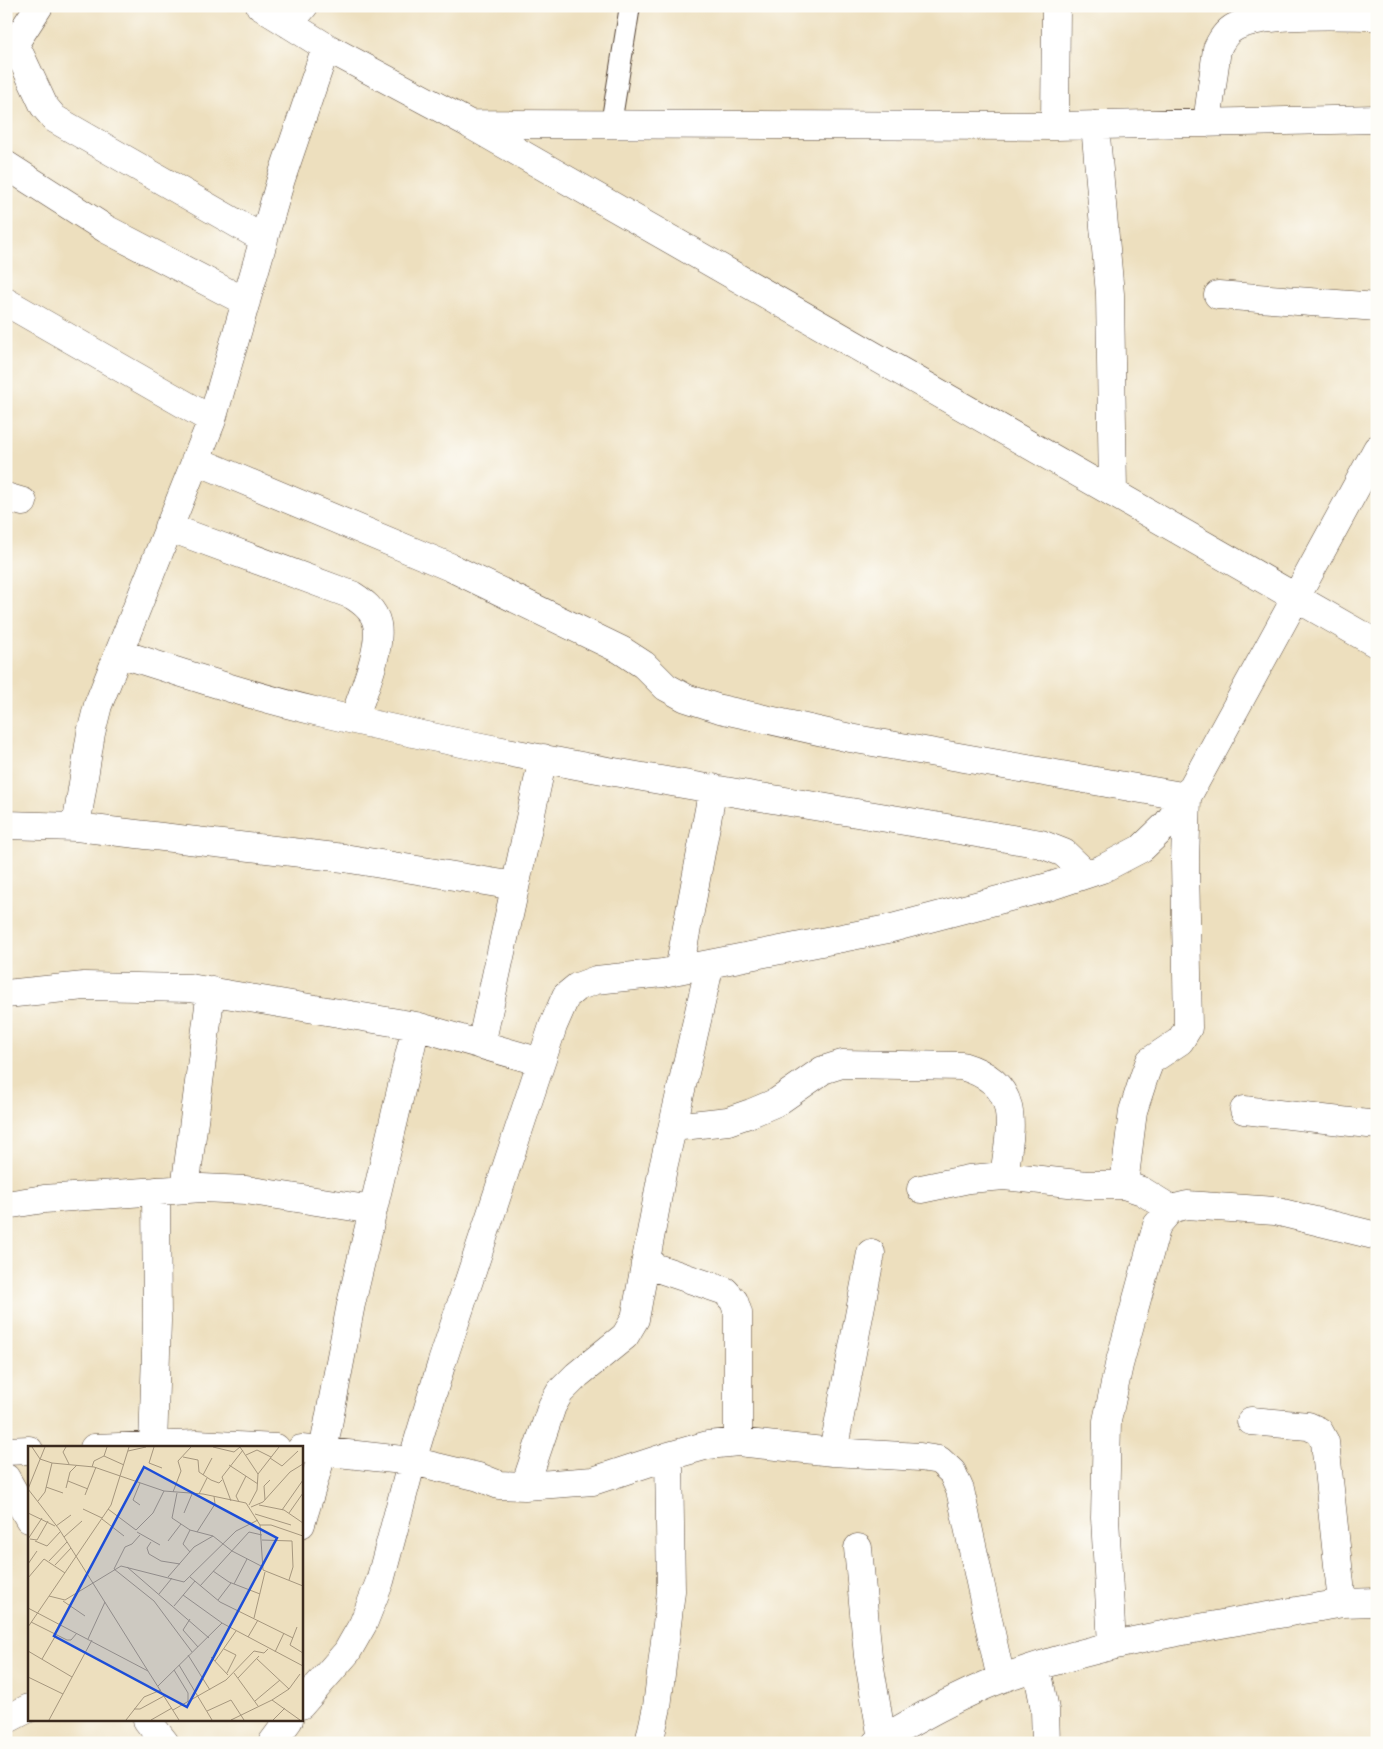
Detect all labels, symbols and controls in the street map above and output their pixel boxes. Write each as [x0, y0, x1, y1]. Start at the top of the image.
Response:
inset map [28, 1446, 302, 1722]

